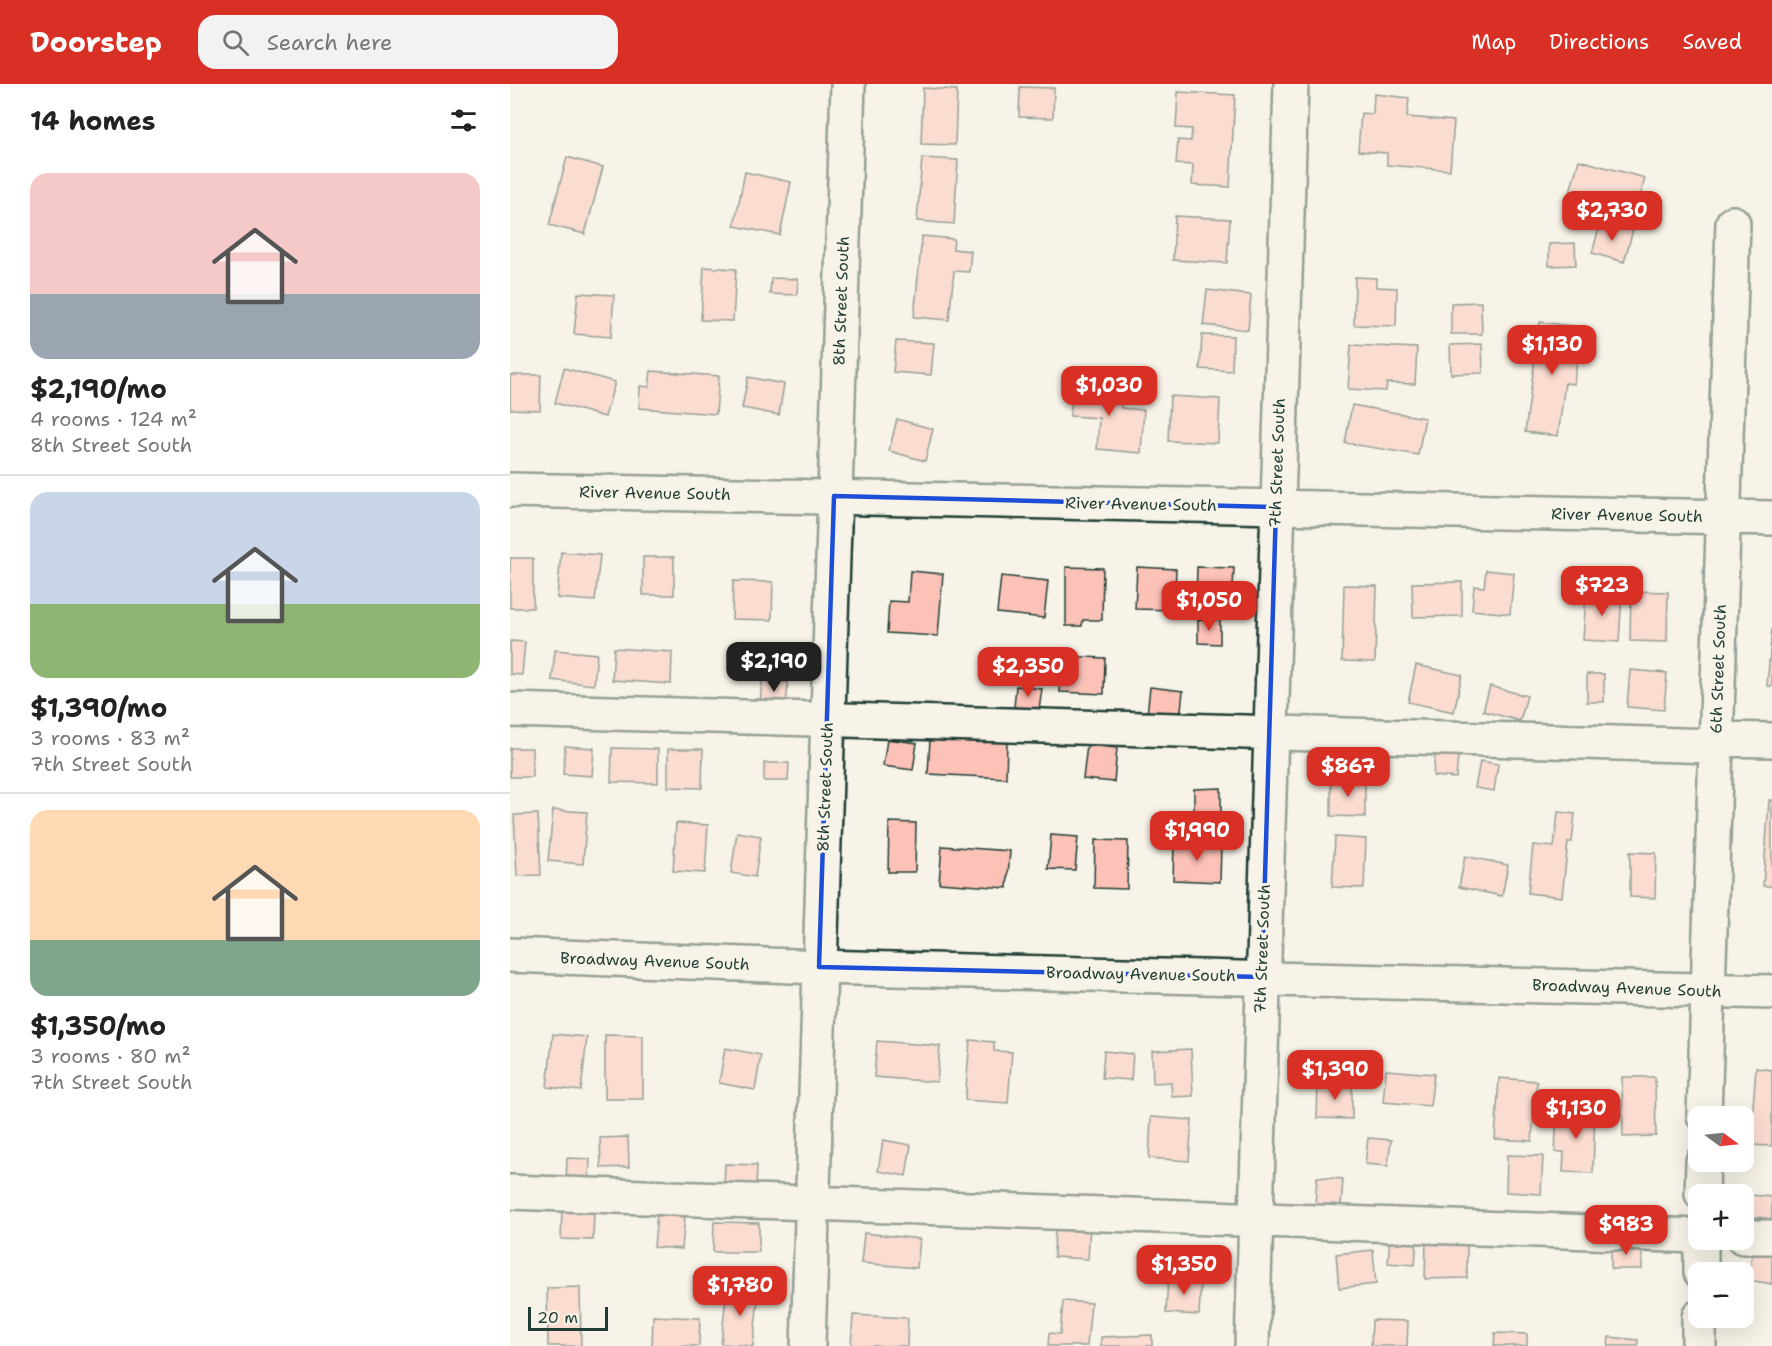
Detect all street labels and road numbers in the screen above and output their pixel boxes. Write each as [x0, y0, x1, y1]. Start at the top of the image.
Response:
street label: 8th Street South [828, 236, 854, 366]
street label: 7th Street South [1264, 398, 1290, 528]
street label: River Avenue South [579, 481, 731, 505]
street label: River Avenue South [1065, 492, 1217, 516]
street label: River Avenue South [1551, 503, 1703, 527]
street label: 6th Street South [1705, 604, 1731, 734]
street label: 8th Street South [812, 722, 838, 852]
street label: 7th Street South [1249, 884, 1275, 1014]
street label: Broadway Avenue South [560, 947, 750, 975]
street label: Broadway Avenue South [1046, 962, 1236, 986]
street label: Broadway Avenue South [1532, 974, 1722, 1002]

